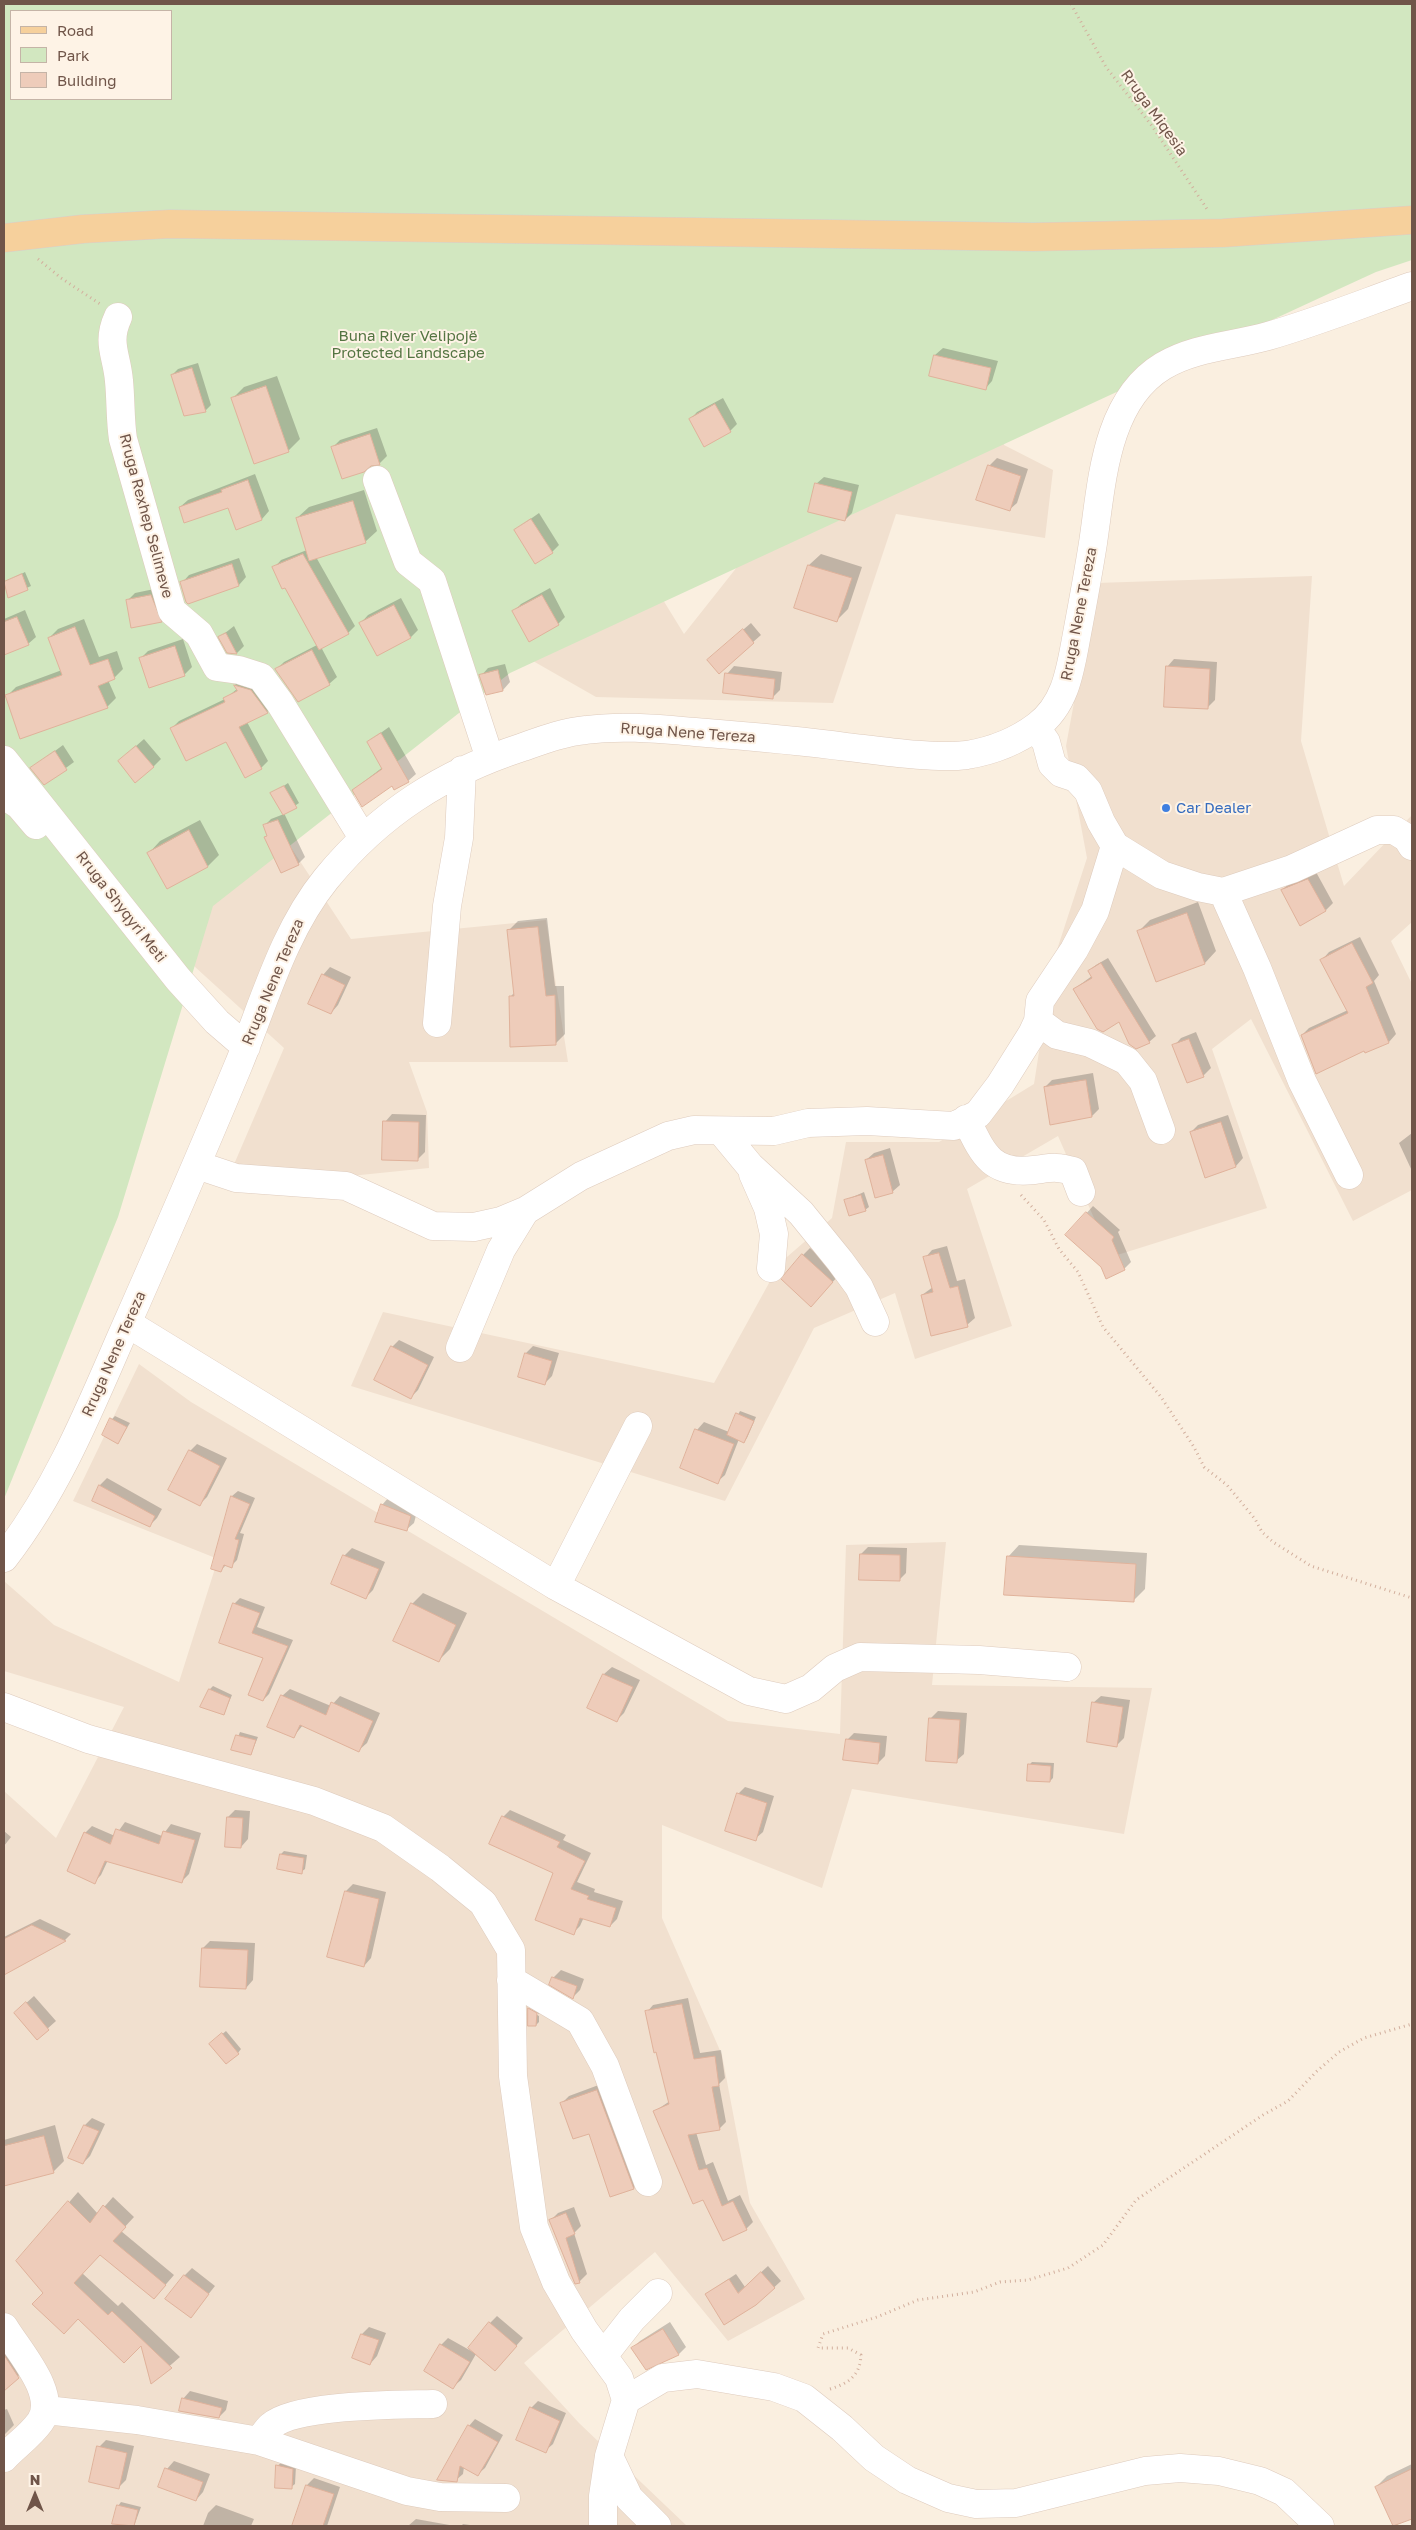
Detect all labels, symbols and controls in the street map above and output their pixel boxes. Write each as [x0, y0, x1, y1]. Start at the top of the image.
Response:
legend [10, 10, 172, 100]
text: Road [57, 21, 94, 39]
text: Park [57, 46, 89, 64]
street label: Rruga Miqesia [1117, 67, 1191, 159]
text: Building [57, 71, 117, 89]
park label: Buna River Velipojë Protected Landscape [331, 327, 485, 362]
street label: Rruga Rexhep Selimeve [115, 432, 177, 600]
street label: Rruga Nene Tereza [1057, 546, 1101, 682]
street label: Rruga Nene Tereza [620, 719, 756, 747]
place label: Car Dealer [1176, 799, 1251, 817]
marker: Car Dealer [1160, 802, 1172, 814]
street label: Rruga Shyqyri Meti [72, 848, 170, 966]
street label: Rruga Nene Tereza [238, 916, 308, 1048]
street label: Rruga Nene Tereza [78, 1288, 150, 1420]
north arrow [10, 2470, 60, 2520]
text: N [30, 2471, 40, 2488]

